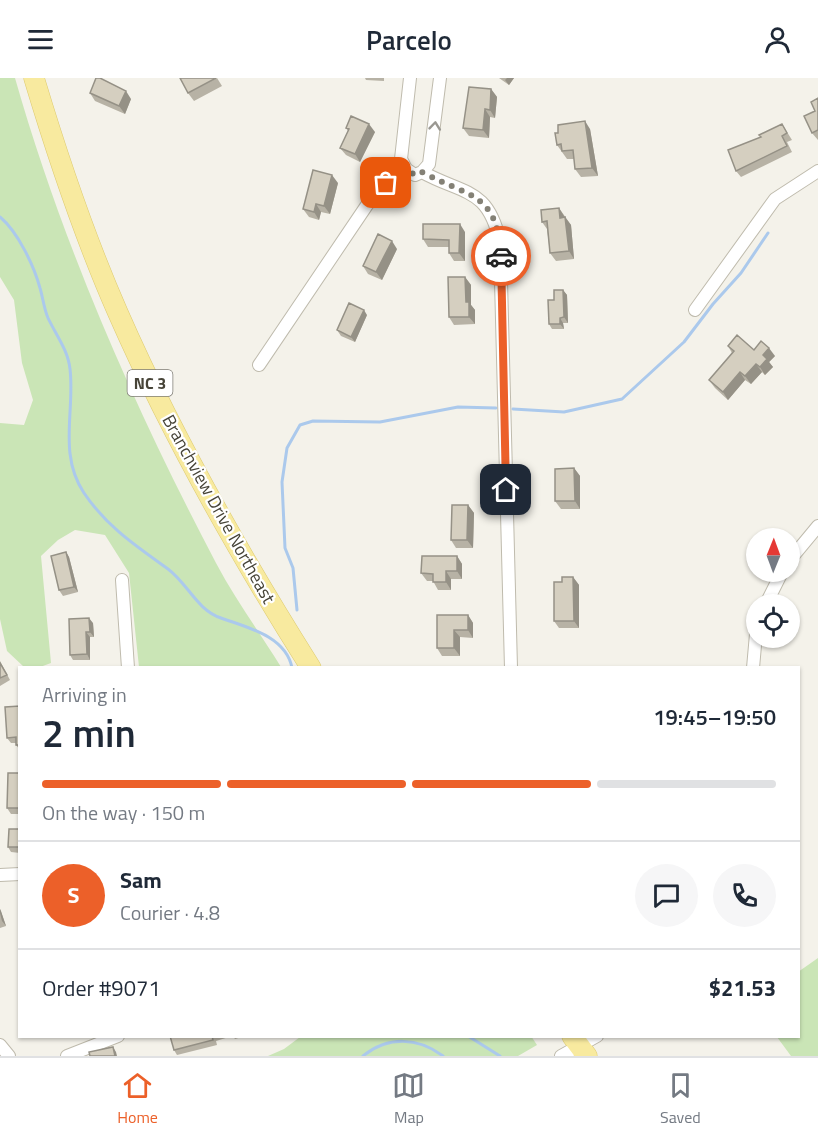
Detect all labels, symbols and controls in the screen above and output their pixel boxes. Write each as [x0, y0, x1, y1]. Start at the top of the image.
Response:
text: Parcelo [366, 19, 452, 60]
icon: menu [24, 23, 57, 56]
icon: person [761, 23, 794, 56]
one-way arrow [428, 122, 440, 131]
pin [360, 157, 411, 208]
icon: bag [369, 166, 402, 199]
courier [471, 226, 531, 286]
icon: car [485, 240, 518, 273]
road number: NC 3 [128, 370, 172, 396]
street label: Branchview Drive Northeast [156, 409, 283, 609]
pin [480, 464, 531, 515]
icon: home [489, 473, 522, 506]
north arrow [746, 528, 800, 582]
map controls [746, 528, 800, 648]
button: locate [746, 594, 800, 648]
text: Arriving in [42, 679, 127, 710]
text: 19:45–19:50 [653, 700, 776, 734]
text: 2 min [42, 703, 136, 762]
text: On the way · 150 m [42, 797, 205, 828]
text: Sam [120, 863, 162, 897]
button: chat [635, 864, 698, 927]
button: phone [713, 864, 776, 927]
text: S [68, 878, 79, 912]
text: Courier · 4.8 [120, 897, 220, 928]
text: Order #9071 [42, 971, 161, 1005]
text: $21.53 [709, 971, 776, 1005]
tab: Home [117, 1069, 158, 1129]
tab: Map [392, 1069, 425, 1129]
tab: Saved [660, 1069, 701, 1129]

